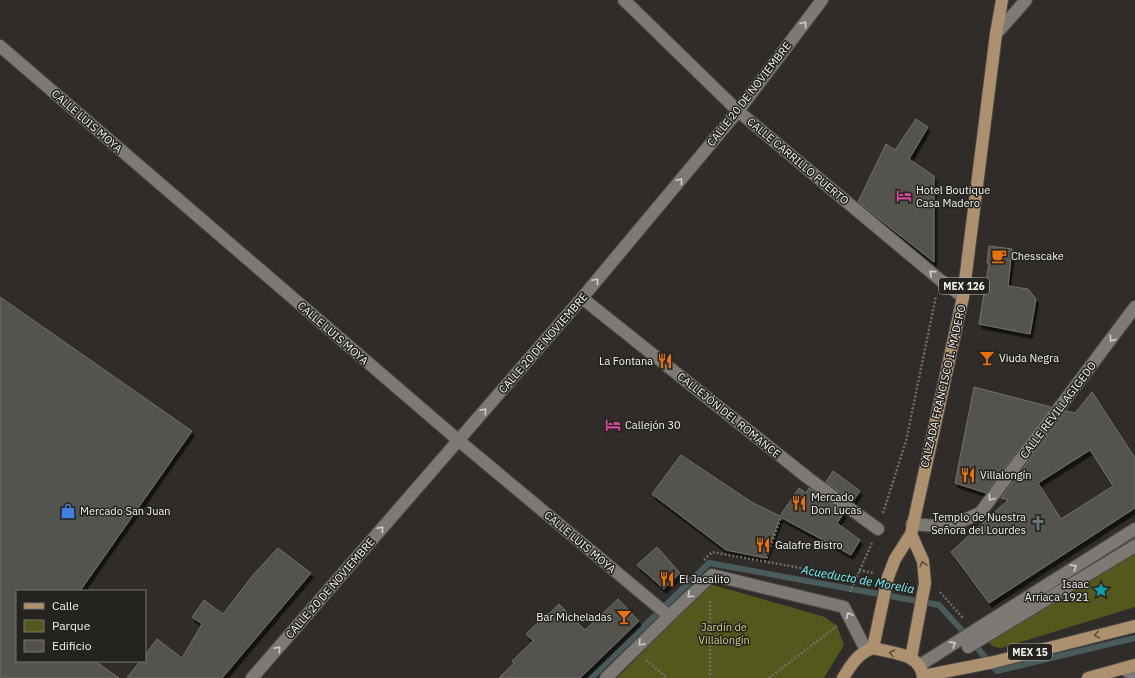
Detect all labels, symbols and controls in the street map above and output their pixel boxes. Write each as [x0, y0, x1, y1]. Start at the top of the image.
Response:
one-way arrow [799, 22, 806, 29]
street label: CALLE 20 DE NOVIEMBRE [704, 39, 794, 149]
street label: CALLE LUIS MOYA [49, 86, 125, 156]
street label: CALLE CARRILLO PUERTO [744, 114, 852, 208]
one-way arrow [675, 178, 682, 186]
place label: Hotel Boutique Casa Madero [916, 183, 990, 210]
hotel icon: Hotel Boutique Casa Madero [895, 187, 913, 205]
cafe icon: Chesscake [990, 247, 1008, 265]
place label: Chesscake [1011, 249, 1064, 263]
one-way arrow [930, 270, 937, 277]
one-way arrow [592, 278, 599, 286]
road number: MEX 126 [939, 278, 989, 294]
street label: CALLE 20 DE NOVIEMBRE [496, 290, 590, 396]
street label: CALLE LUIS MOYA [295, 298, 371, 368]
street label: CALZADA FRANCISCO I. MADERO [917, 303, 969, 469]
one-way arrow [1109, 334, 1116, 341]
bar icon: Viuda Negra [978, 349, 996, 367]
place label: Viuda Negra [999, 351, 1059, 365]
restaurant icon: La Fontana [656, 352, 674, 370]
place label: La Fontana [599, 354, 653, 368]
street label: CALLE REVILLAGIGEDO [1017, 359, 1099, 461]
street label: CALLEJÓN DEL ROMANCE [675, 369, 783, 461]
one-way arrow [479, 408, 486, 416]
hotel icon: Callejón 30 [604, 416, 622, 434]
place label: Callejón 30 [625, 418, 681, 432]
restaurant icon: Villalongín [959, 466, 977, 484]
place label: Villalongín [980, 468, 1031, 482]
place label: Mercado Don Lucas [811, 490, 862, 517]
restaurant icon: Mercado Don Lucas [790, 494, 808, 512]
one-way arrow [989, 494, 996, 501]
shop icon: Mercado San Juan [59, 502, 77, 520]
place label: Mercado San Juan [80, 504, 171, 518]
street label: CALLE LUIS MOYA [541, 508, 619, 576]
place label: Templo de Nuestra Señora del Lourdes [931, 510, 1026, 537]
church icon: Templo de Nuestra Señora del Lourdes [1029, 514, 1047, 532]
one-way arrow [377, 526, 384, 534]
street label: CALLE 20 DE NOVIEMBRE [283, 535, 377, 641]
restaurant icon: Galafre Bistro [754, 536, 772, 554]
place label: Galafre Bistro [775, 538, 843, 552]
water label: Acueducto de Morelia [799, 561, 916, 596]
one-way arrow [920, 561, 928, 567]
one-way arrow [1070, 565, 1077, 572]
restaurant icon: El Jacalito [658, 570, 676, 588]
place label: El Jacalito [679, 572, 730, 586]
place label: Isaac Arriaca 1921 [1025, 577, 1089, 604]
place icon: Isaac Arriaca 1921 [1092, 581, 1110, 599]
legend [16, 590, 146, 662]
one-way arrow [687, 591, 695, 598]
text: Calle [52, 598, 79, 613]
bar icon: Bar Micheladas [615, 608, 633, 626]
place label: Bar Micheladas [536, 610, 612, 624]
one-way arrow [846, 612, 854, 620]
text: Parque [52, 618, 91, 633]
park label: Jardín de Villalongín [698, 620, 750, 647]
one-way arrow [1094, 630, 1101, 639]
text: Edificio [52, 638, 92, 653]
one-way arrow [638, 638, 646, 646]
one-way arrow [949, 641, 956, 649]
road number: MEX 15 [1008, 644, 1052, 660]
one-way arrow [273, 646, 280, 653]
one-way arrow [889, 649, 896, 658]

